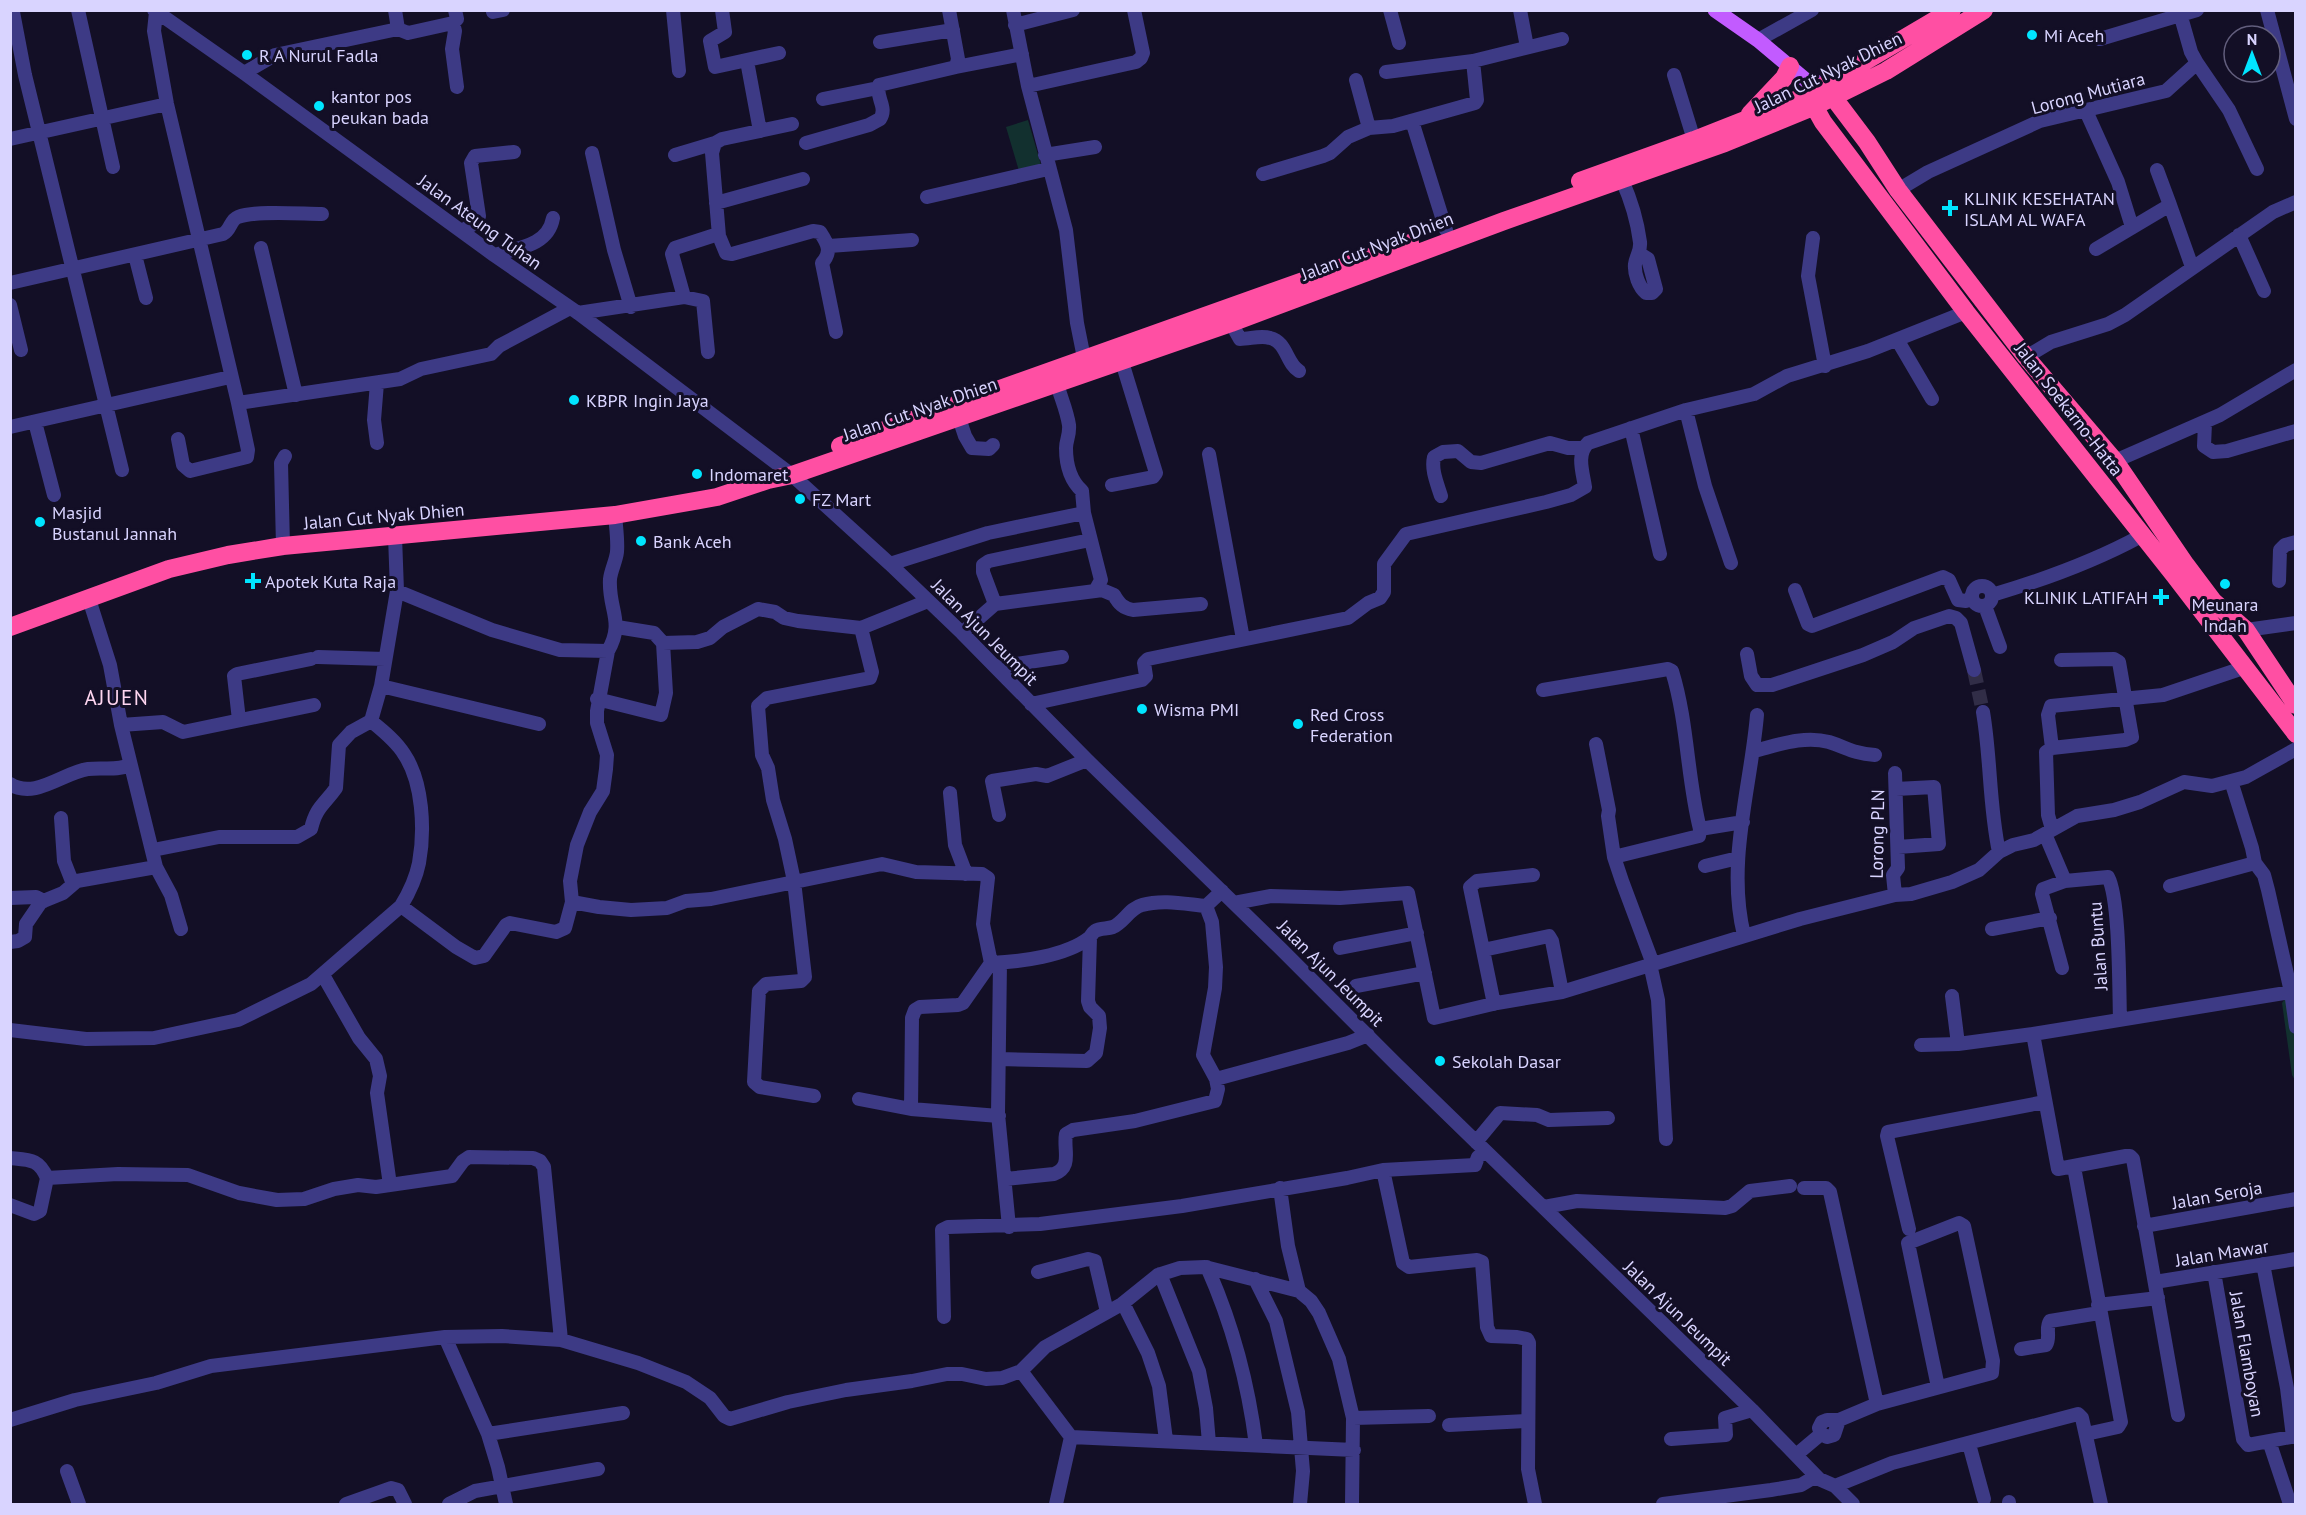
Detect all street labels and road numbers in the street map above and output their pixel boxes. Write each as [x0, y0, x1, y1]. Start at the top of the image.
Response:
street label: Jalan Cut Nyak Dhien [1750, 26, 1906, 118]
street label: Lorong Mutiara [2029, 67, 2147, 119]
street label: Jalan Ateung Tuhan [413, 169, 546, 275]
street label: Jalan Cut Nyak Dhien [1297, 206, 1456, 286]
street label: Jalan Soekarno-Hatta [2009, 337, 2128, 480]
street label: Jalan Cut Nyak Dhien [839, 372, 1000, 446]
street label: Jalan Cut Nyak Dhien [302, 498, 465, 535]
street label: Jalan Ajun Jeumpit [926, 573, 1043, 690]
street label: Lorong PLN [1865, 789, 1889, 879]
street label: Jalan Buntu [2083, 901, 2113, 992]
street label: Jalan Ajun Jeumpit [1272, 914, 1389, 1031]
street label: Jalan Seroja [2169, 1176, 2264, 1214]
street label: Jalan Mawar [2173, 1234, 2270, 1272]
street label: Jalan Ajun Jeumpit [1618, 1255, 1737, 1370]
street label: Jalan Flamboyan [2224, 1288, 2269, 1419]

